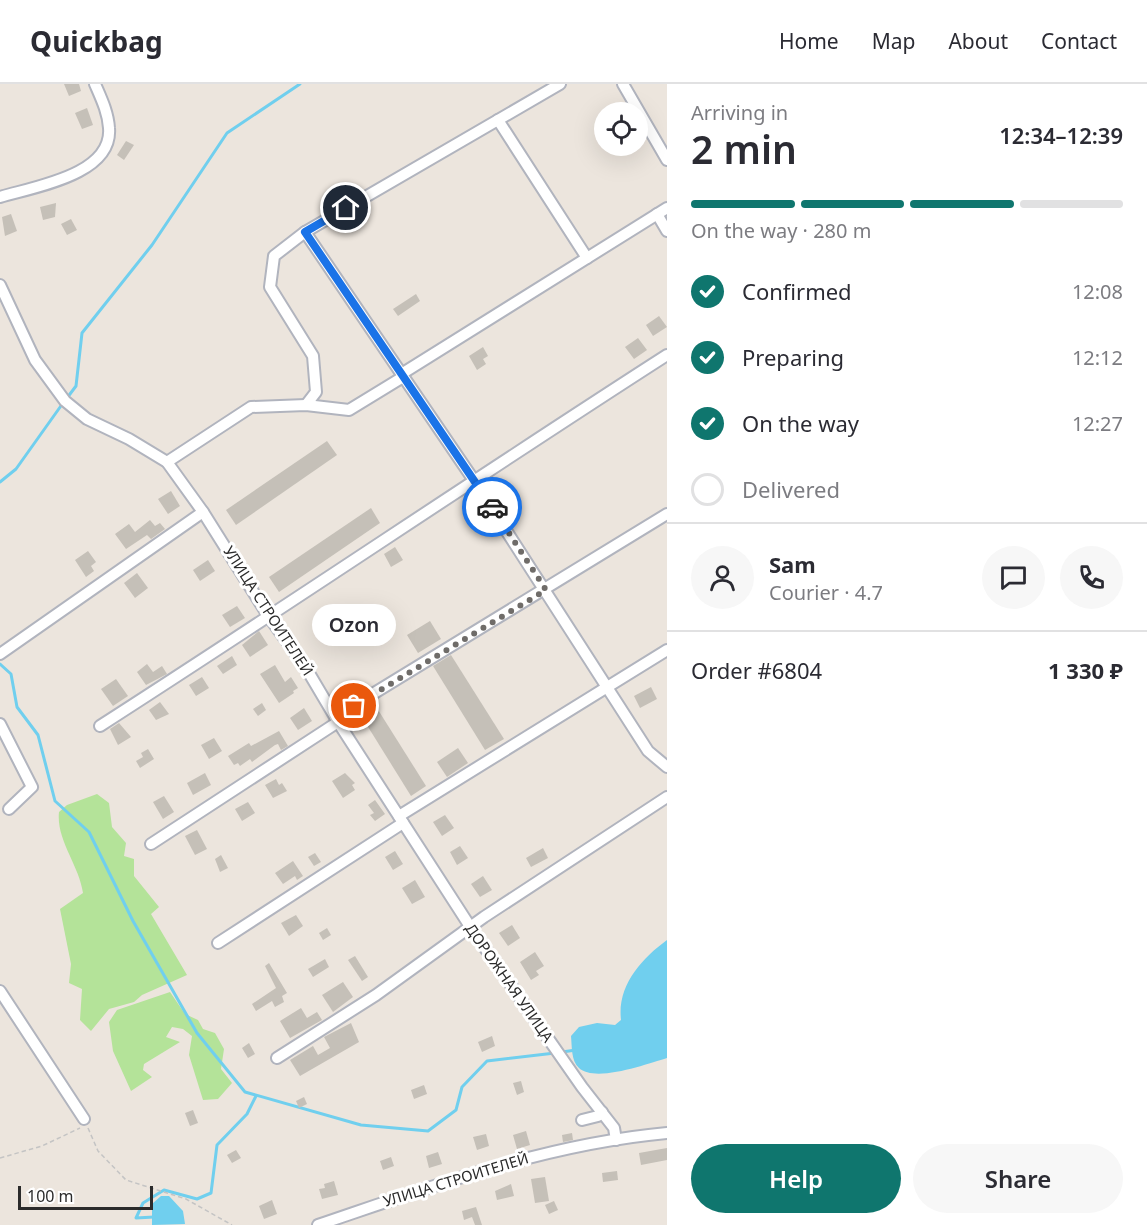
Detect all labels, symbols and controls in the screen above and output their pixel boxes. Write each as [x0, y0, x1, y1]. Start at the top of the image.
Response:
text: Quickbag [30, 22, 163, 60]
text: Home [779, 27, 839, 55]
text: Map [872, 27, 915, 55]
text: About [948, 27, 1008, 55]
text: Contact [1041, 27, 1117, 55]
text: Arriving in [691, 99, 788, 126]
map controls [594, 102, 648, 156]
button: locate [594, 102, 648, 156]
text: 12:34–12:39 [999, 120, 1123, 150]
text: 2 min [691, 122, 797, 175]
pin [320, 182, 371, 233]
icon: home [329, 191, 362, 224]
text: On the way · 280 m [691, 217, 871, 244]
icon: check [691, 275, 724, 308]
text: Confirmed [742, 276, 852, 306]
text: 12:08 [1072, 278, 1123, 305]
icon: check [691, 341, 724, 374]
text: Preparing [742, 342, 844, 372]
text: 12:12 [1072, 344, 1123, 371]
icon: check [691, 407, 724, 440]
text: On the way [742, 408, 859, 438]
text: 12:27 [1072, 410, 1123, 437]
text: Delivered [742, 474, 840, 504]
courier [462, 477, 522, 537]
icon: car [476, 491, 509, 524]
street label: УЛИЦА СТРОИТЕЛЕЙ [219, 542, 318, 679]
button: person [691, 546, 754, 609]
button: chat [982, 546, 1045, 609]
button: phone [1060, 546, 1123, 609]
text: Sam [769, 549, 816, 579]
text: Courier · 4.7 [769, 579, 883, 606]
callout: Ozon [312, 604, 396, 646]
text: Ozon [329, 611, 379, 638]
text: Order #6804 [691, 655, 822, 685]
text: 1 330 ₽ [1048, 655, 1123, 685]
pin [328, 680, 379, 731]
icon: bag [337, 689, 370, 722]
street label: ДОРОЖНАЯ УЛИЦА [461, 919, 559, 1046]
button: Help [691, 1144, 901, 1213]
button: Share [913, 1144, 1123, 1213]
street label: УЛИЦА СТРОИТЕЛЕЙ [381, 1147, 531, 1211]
scale bar [18, 1183, 153, 1210]
text: 100 m [27, 1185, 74, 1207]

